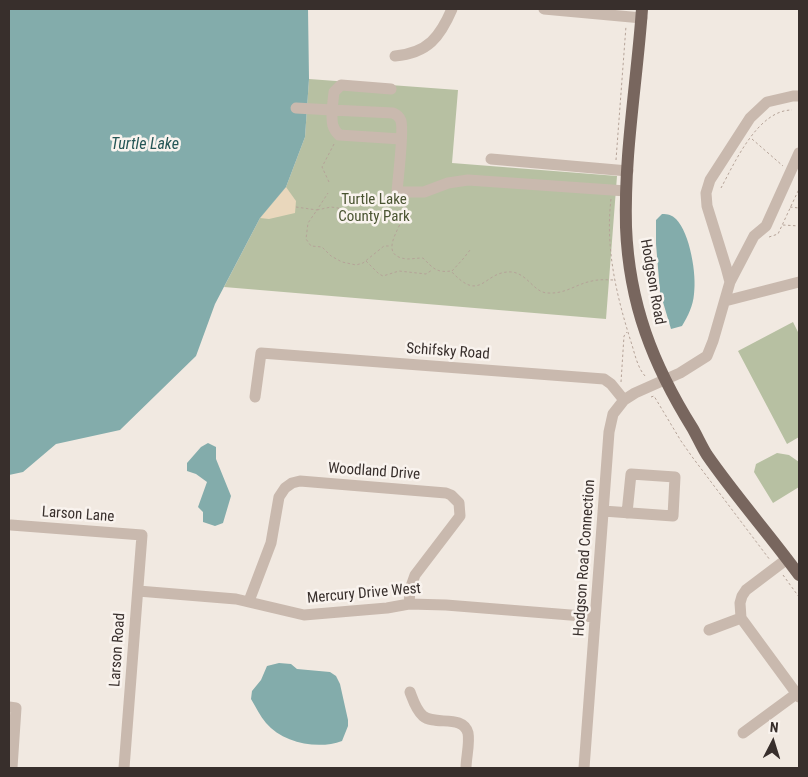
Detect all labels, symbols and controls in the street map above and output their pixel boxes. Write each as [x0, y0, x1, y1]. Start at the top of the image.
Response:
water label: Turtle Lake [111, 135, 179, 155]
park label: Turtle Lake County Park [338, 191, 410, 226]
street label: Hodgson Road [636, 238, 668, 326]
street label: Schifsky Road [406, 340, 490, 364]
street label: Woodland Drive [327, 460, 421, 484]
street label: Hodgson Road Connection [571, 479, 599, 637]
street label: Larson Lane [41, 503, 115, 527]
street label: Mercury Drive West [306, 580, 422, 608]
street label: Larson Road [106, 612, 130, 688]
north arrow [748, 717, 798, 767]
text: N [769, 719, 779, 735]

